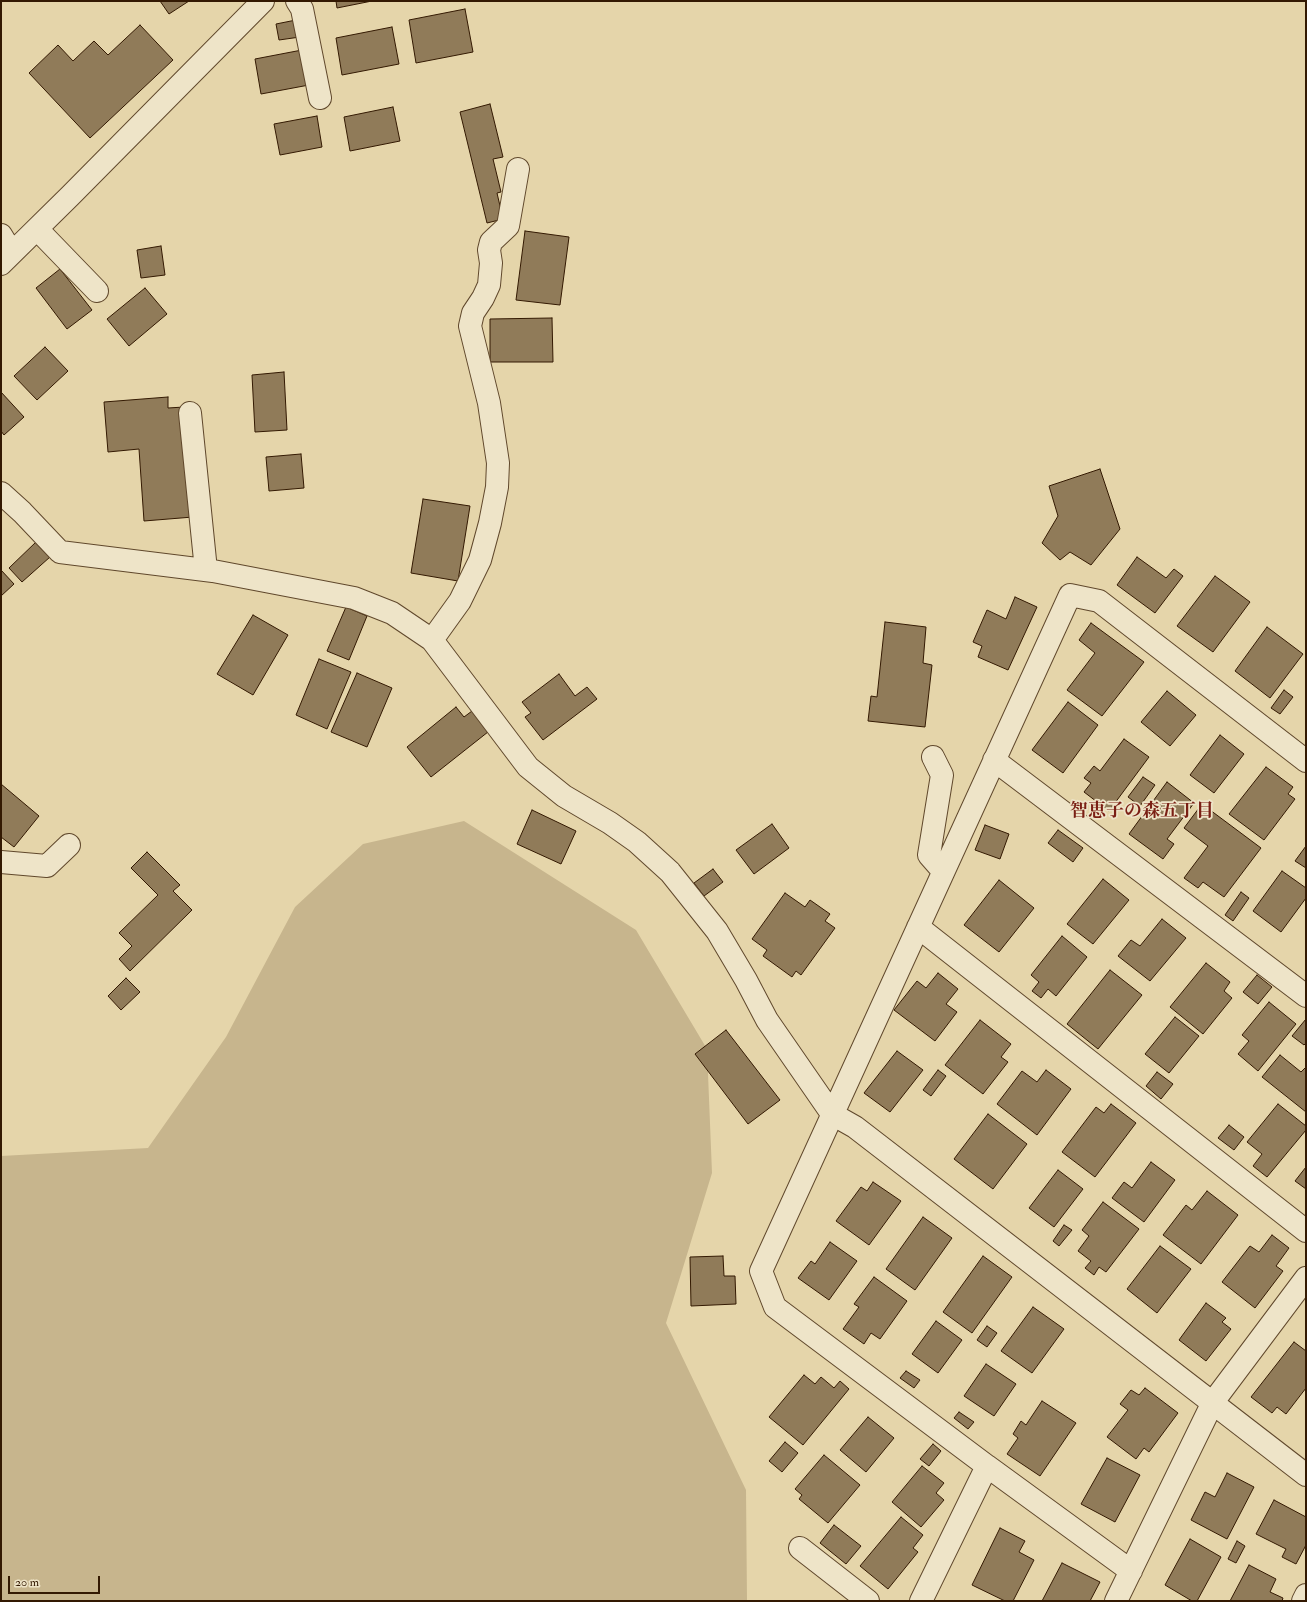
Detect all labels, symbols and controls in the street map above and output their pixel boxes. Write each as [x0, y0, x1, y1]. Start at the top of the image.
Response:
district label: 智恵子の森五丁目 [1070, 801, 1214, 823]
scale bar [10, 1568, 102, 1594]
text: 20 m [15, 1575, 39, 1590]

